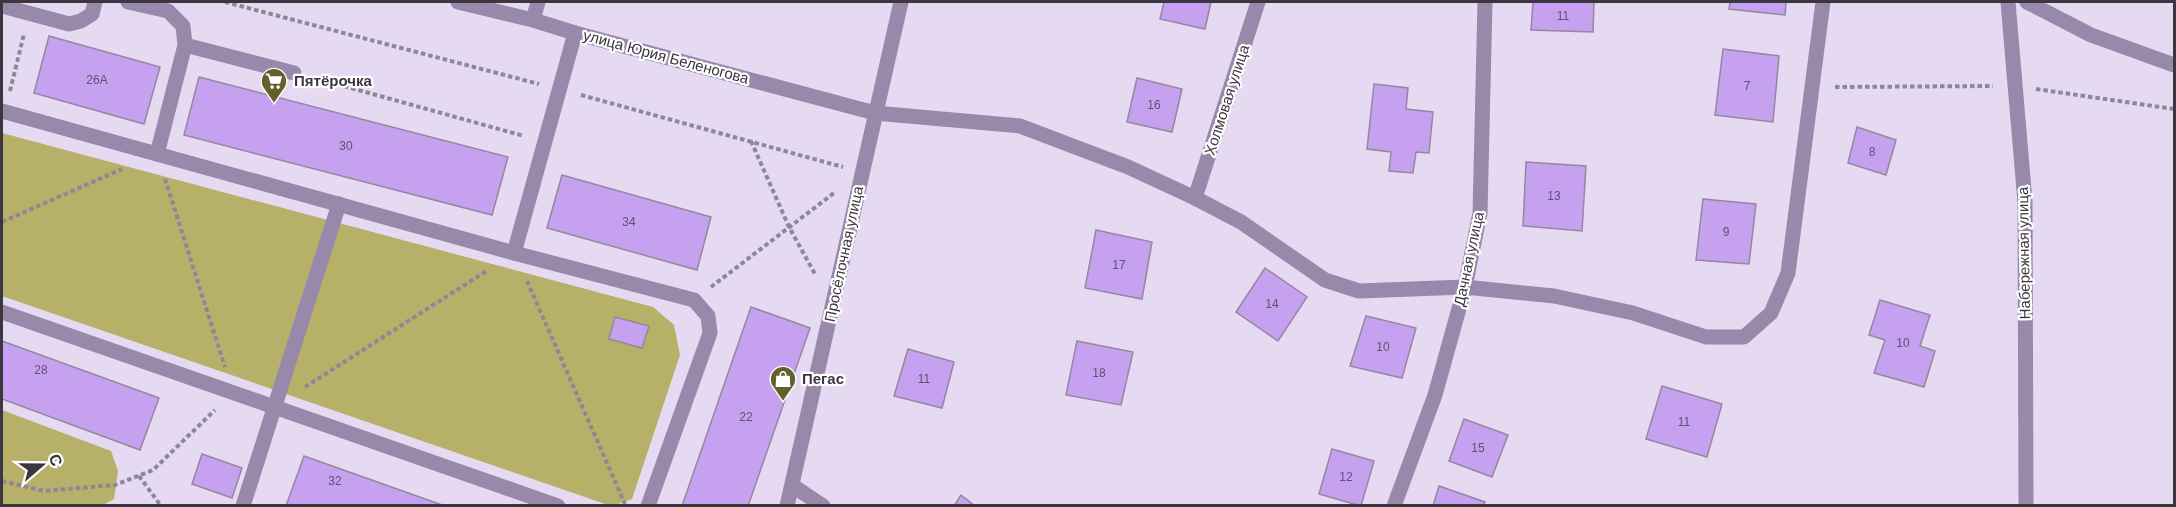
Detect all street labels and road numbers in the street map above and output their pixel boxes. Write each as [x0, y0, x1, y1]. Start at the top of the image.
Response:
street label: улица Юрия Беленогова [582, 26, 751, 87]
street label: Холмовая улица [1201, 42, 1253, 157]
street label: Просёлочная улица [821, 184, 866, 323]
street label: Набережная улица [2014, 186, 2033, 319]
street label: Дачная улица [1450, 209, 1487, 308]

